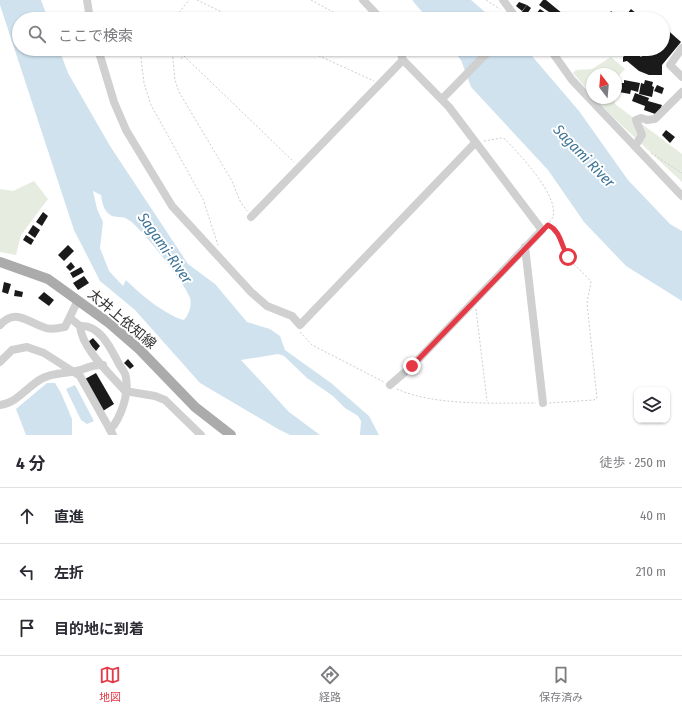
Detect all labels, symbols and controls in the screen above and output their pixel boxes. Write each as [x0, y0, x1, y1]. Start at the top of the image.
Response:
search box [12, 12, 670, 56]
icon: search [26, 23, 48, 45]
text: ここで検索 [58, 27, 133, 45]
north arrow [586, 68, 622, 104]
water label: Sagami River [549, 120, 619, 192]
water label: Sagami-River [133, 208, 196, 288]
route start [559, 248, 577, 266]
street label: 太井上依知線 [84, 285, 160, 353]
route end [403, 357, 421, 375]
map controls [634, 387, 670, 423]
button: layers [634, 387, 670, 423]
text: 4 分 [16, 453, 45, 474]
text: 徒歩 · 250 m [600, 455, 666, 470]
icon: ahead [16, 505, 38, 527]
text: 直進 [54, 508, 84, 526]
text: 40 m [640, 508, 666, 523]
icon: left [16, 561, 38, 583]
text: 左折 [54, 564, 84, 582]
text: 210 m [636, 564, 666, 579]
icon: arrive [16, 617, 38, 639]
text: 目的地に到着 [54, 620, 144, 638]
tab: 地図 [99, 664, 121, 704]
tab: 経路 [319, 664, 341, 704]
tab: 保存済み [539, 664, 583, 704]

